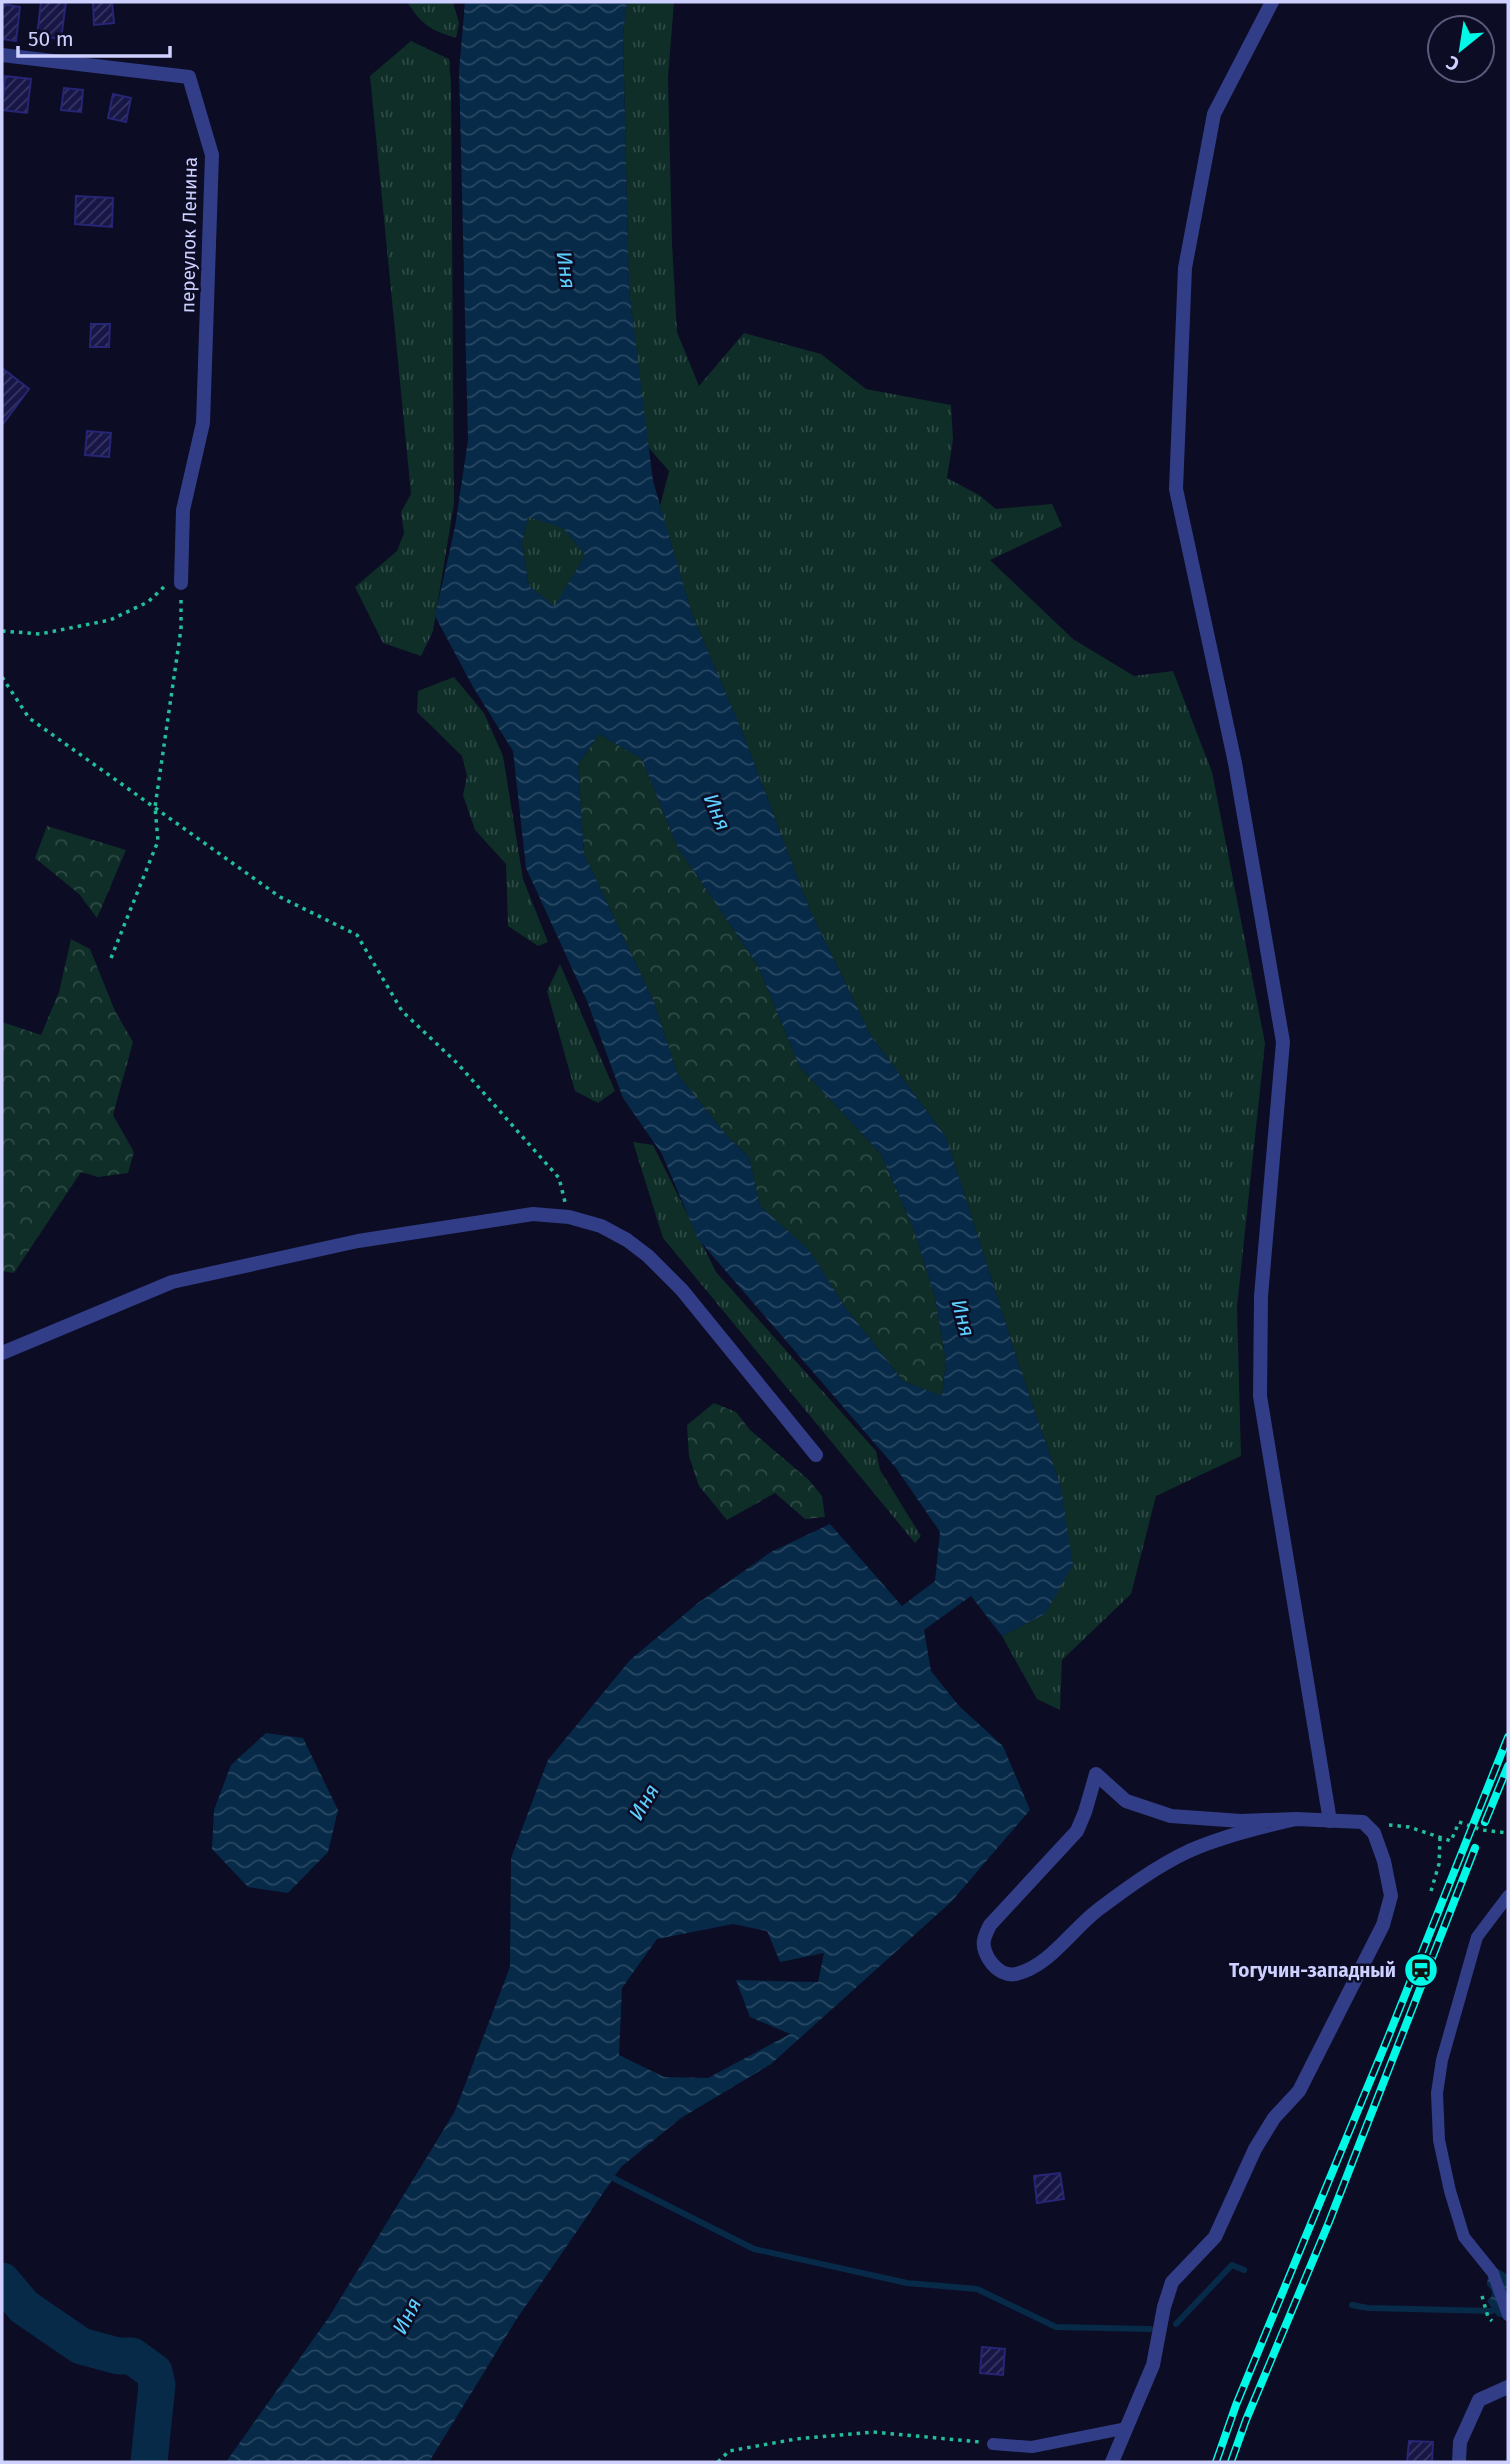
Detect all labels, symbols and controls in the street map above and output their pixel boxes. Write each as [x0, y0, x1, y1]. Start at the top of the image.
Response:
scale bar [18, 14, 170, 58]
north arrow [1426, 14, 1496, 84]
text: 50 m [28, 26, 74, 52]
text: С [1442, 51, 1463, 76]
street label: переулок Ленина [176, 157, 202, 313]
water label: Иня [550, 249, 582, 291]
water label: Иня [698, 789, 736, 835]
water label: Иня [946, 1296, 980, 1340]
water label: Иня [623, 1779, 665, 1825]
station icon: Тогучин-западный [1402, 1951, 1440, 1989]
place label: Тогучин-западный [1229, 1959, 1396, 1982]
water label: Иня [387, 2293, 427, 2339]

